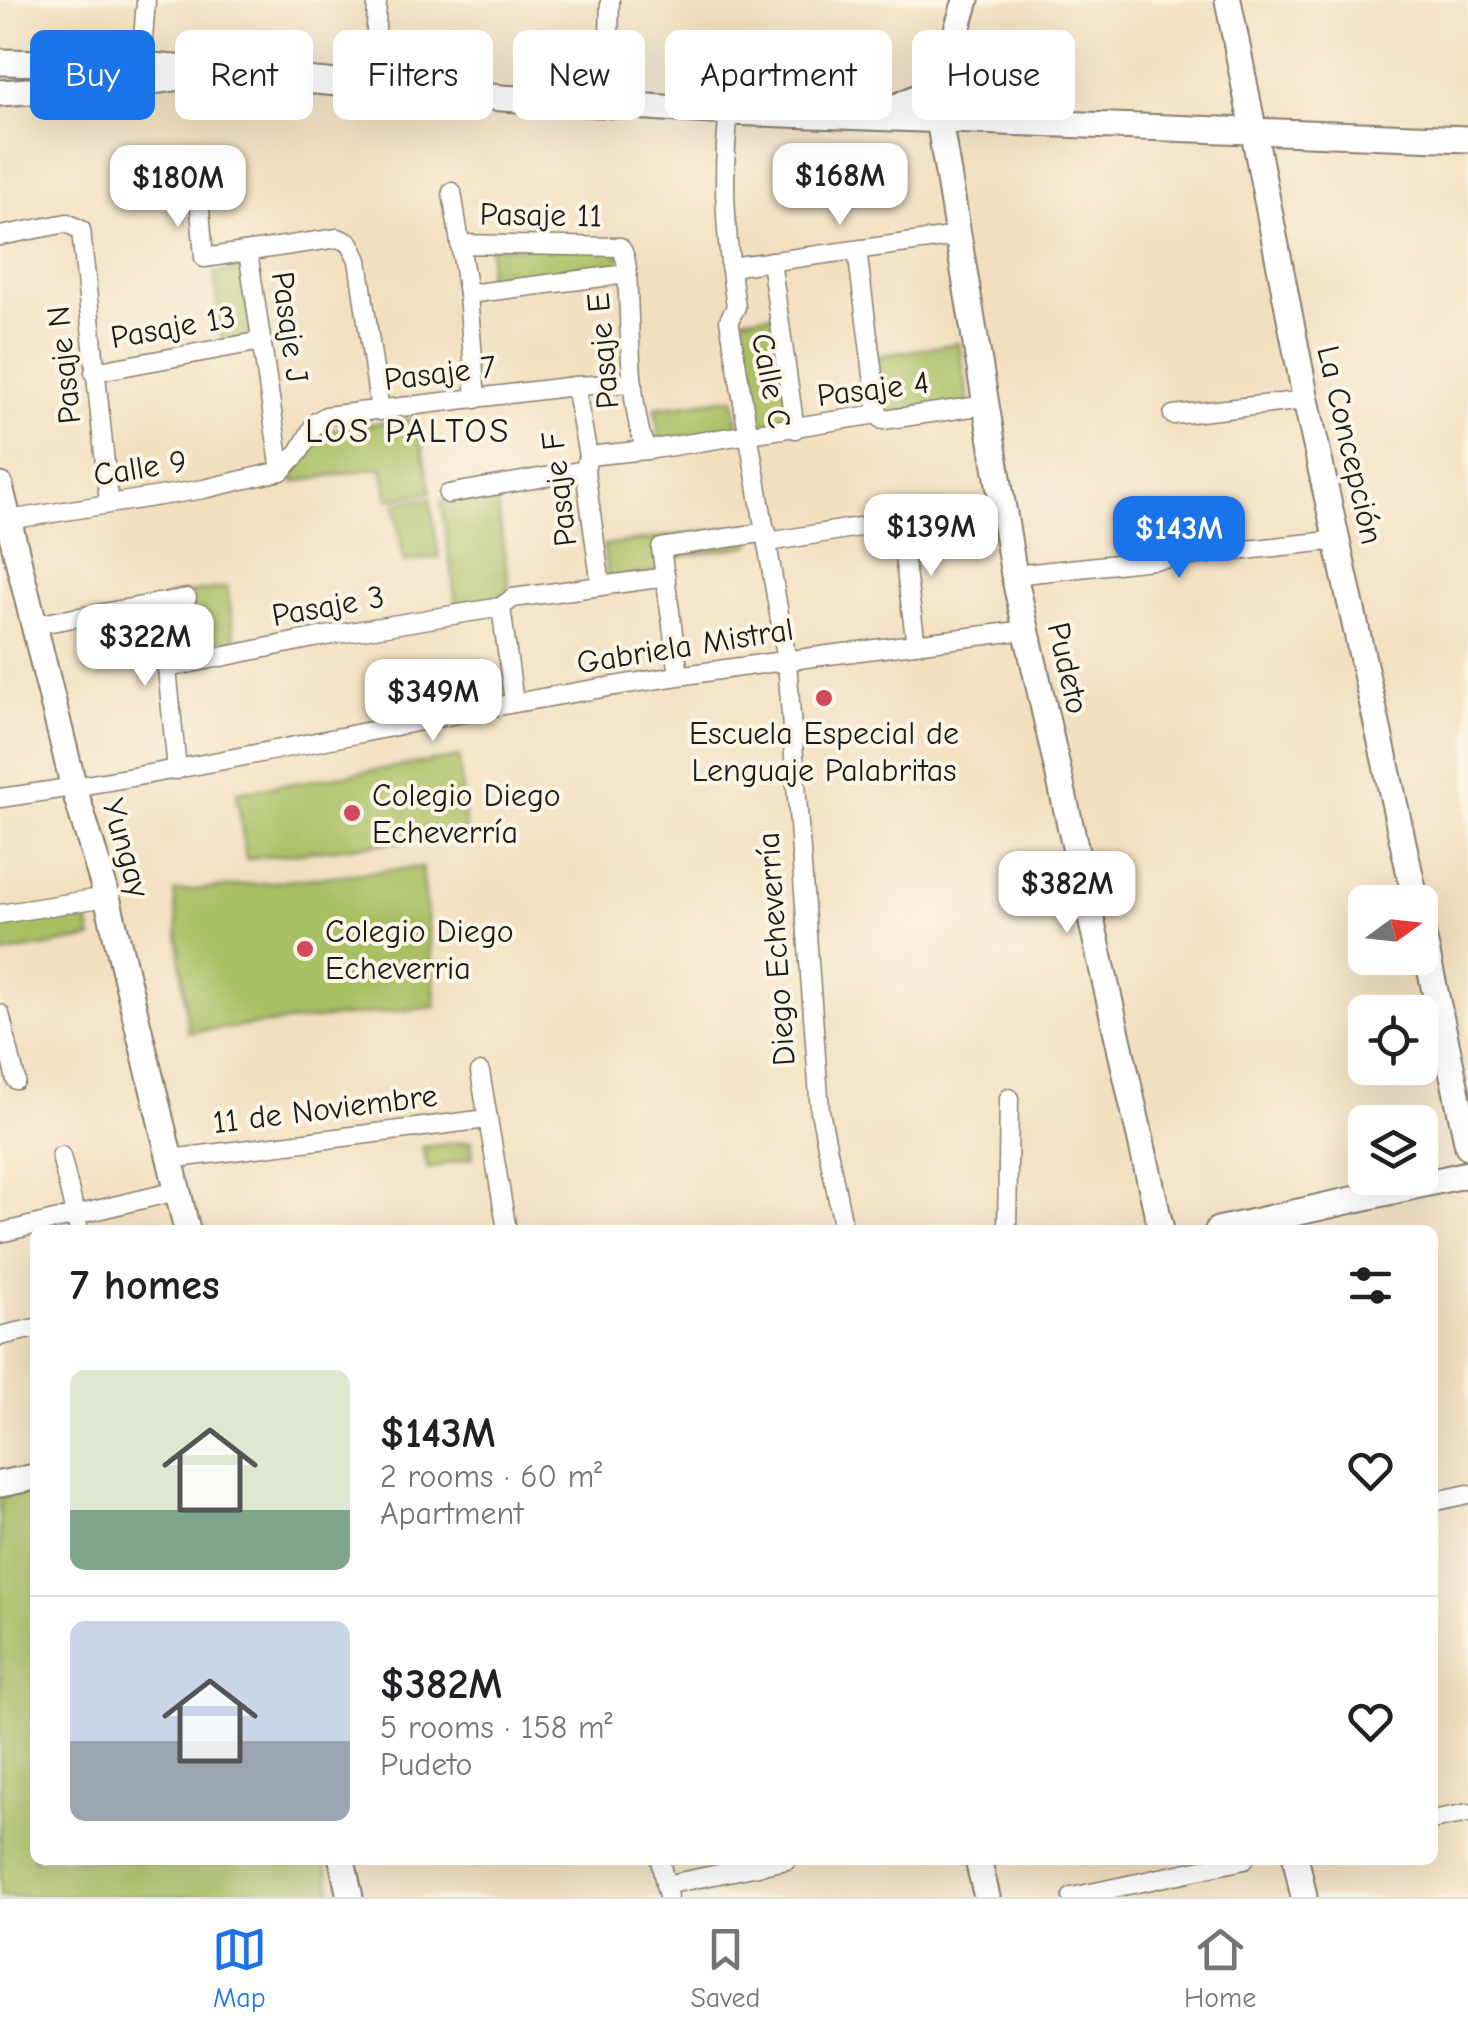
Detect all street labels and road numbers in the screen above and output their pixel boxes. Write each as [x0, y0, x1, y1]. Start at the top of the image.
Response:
street label: Pasaje 11 [479, 195, 603, 235]
street label: Pasaje J [264, 269, 316, 385]
street label: Pasaje E [579, 291, 627, 411]
street label: Pasaje 13 [108, 298, 238, 356]
street label: Pasaje N [39, 304, 89, 426]
street label: Calle C [744, 330, 798, 432]
street label: La Concepción [1309, 342, 1391, 548]
street label: Pasaje 7 [382, 348, 498, 398]
street label: Pasaje 4 [815, 364, 931, 414]
street label: Pasaje F [534, 429, 584, 549]
street label: Calle 9 [91, 442, 189, 494]
street label: Pasaje 3 [269, 578, 387, 634]
street label: Gabriela Mistral [574, 611, 796, 681]
street label: Pudeto [1040, 619, 1096, 717]
street label: Yungay [94, 794, 158, 902]
street label: Diego Echeverría [749, 831, 803, 1067]
street label: 11 de Noviembre [211, 1077, 439, 1141]

